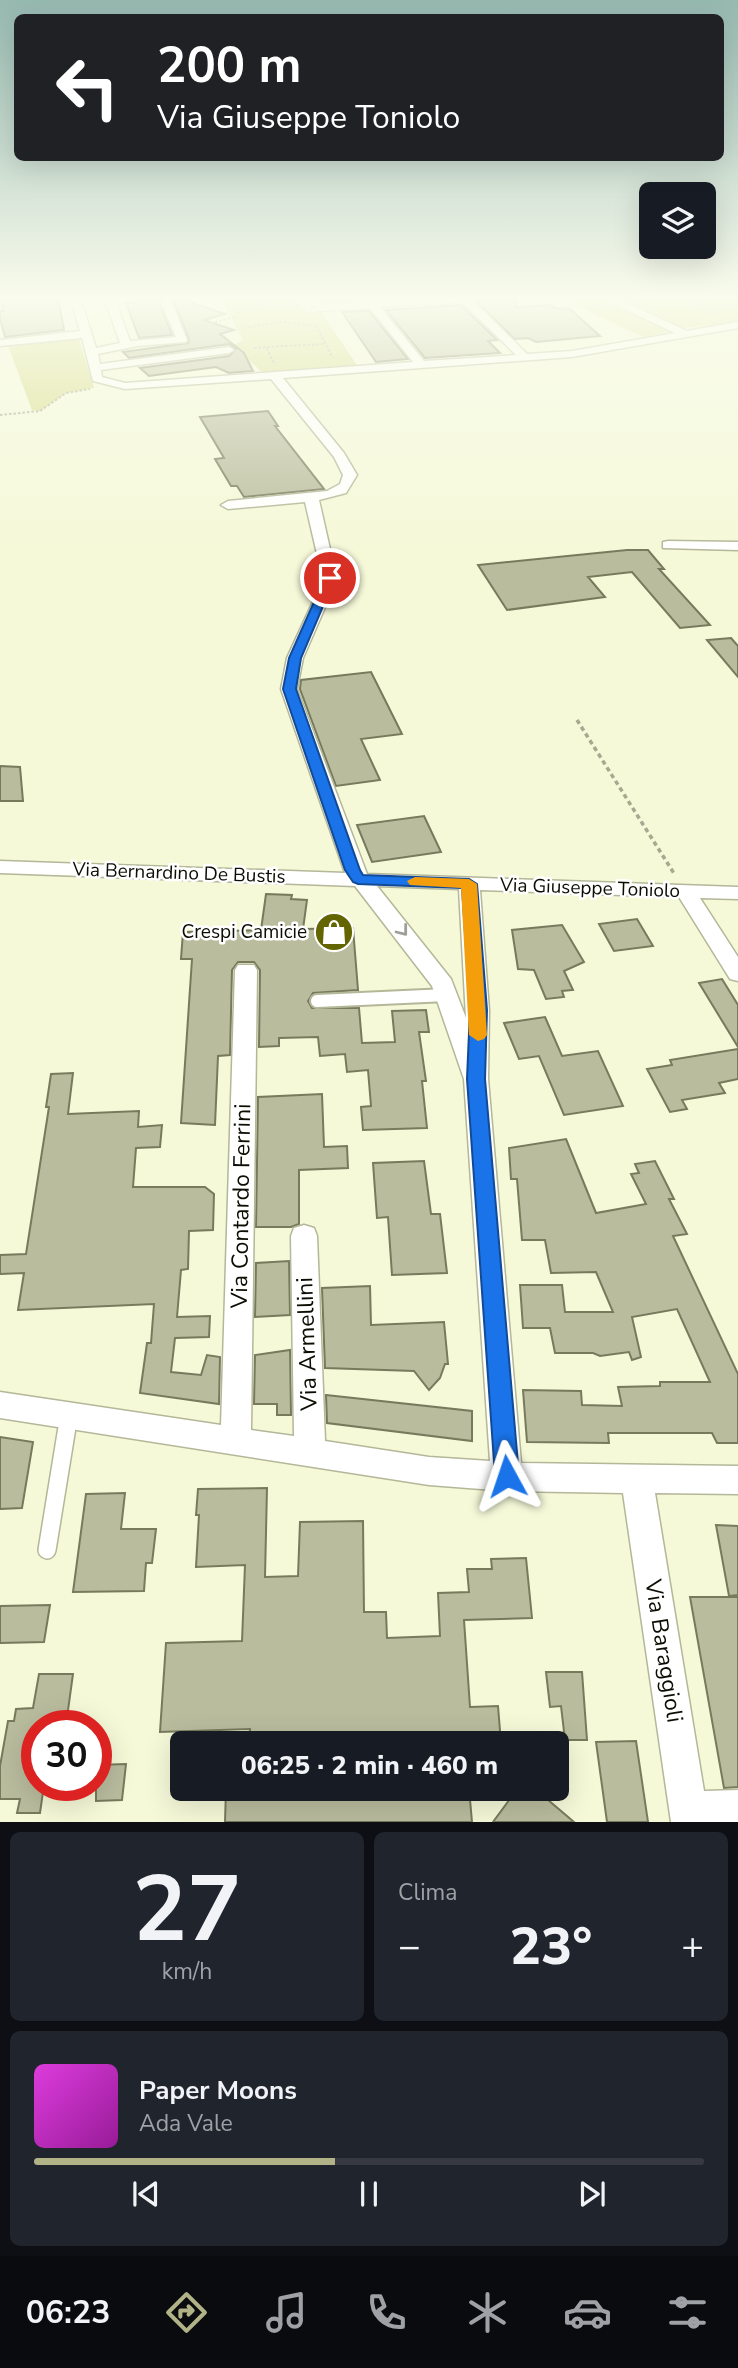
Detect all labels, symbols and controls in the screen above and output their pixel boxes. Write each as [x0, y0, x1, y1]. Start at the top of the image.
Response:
text: 200 m [157, 32, 301, 99]
icon: left [42, 42, 133, 133]
text: Via Giuseppe Toniolo [157, 96, 460, 139]
map controls [639, 182, 716, 259]
button: layers [639, 182, 716, 259]
pin [300, 548, 360, 608]
icon: arrive [311, 559, 349, 597]
street label: Via Bernardino De Bustis [71, 856, 286, 890]
street label: Via Giuseppe Toniolo [499, 872, 680, 904]
shop icon: Crespi Camicie [313, 911, 355, 953]
place label: Crespi Camicie [181, 919, 307, 945]
one-way arrow [394, 923, 407, 935]
street label: Via Contardo Ferrini [224, 1103, 258, 1310]
street label: Via Armellini [289, 1277, 325, 1412]
position arrow [470, 1439, 544, 1513]
street label: Via Baraggioli [637, 1576, 691, 1725]
speed limit sign: 30 [21, 1710, 112, 1801]
text: 06:25 · 2 min · 460 m [241, 1748, 498, 1783]
text: 27 [132, 1848, 242, 1972]
text: Clima [398, 1877, 458, 1908]
text: 23° [510, 1911, 592, 1982]
text: − [398, 1921, 421, 1972]
text: + [681, 1921, 704, 1972]
text: km/h [162, 1956, 212, 1987]
text: Paper Moons [139, 2073, 297, 2108]
text: Ada Vale [139, 2108, 233, 2139]
icon: previous [127, 2175, 165, 2213]
icon: pause [350, 2175, 388, 2213]
icon: next [573, 2175, 611, 2213]
icon: directions [162, 2288, 211, 2337]
icon: music [262, 2288, 311, 2337]
icon: phone [362, 2288, 411, 2337]
icon: climate [463, 2288, 512, 2337]
icon: car [563, 2288, 612, 2337]
icon: filters [663, 2288, 712, 2337]
text: 06:23 [26, 2291, 110, 2334]

